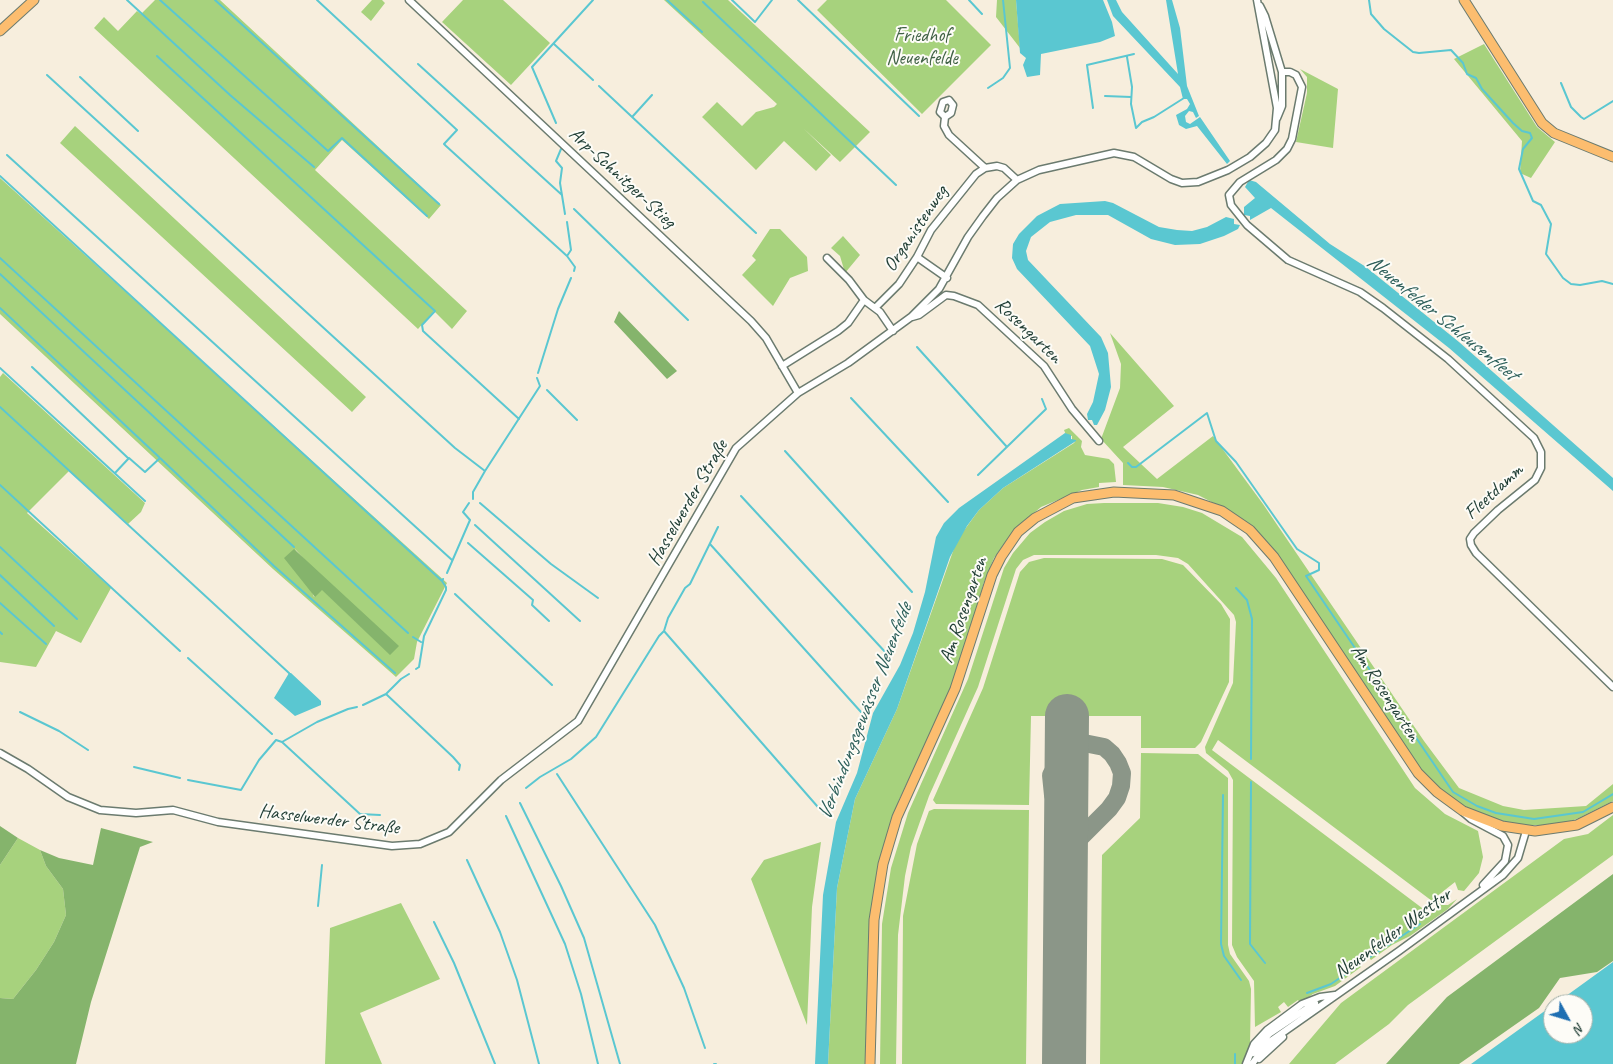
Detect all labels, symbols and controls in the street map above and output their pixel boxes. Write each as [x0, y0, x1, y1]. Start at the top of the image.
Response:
park label: Friedhof Neuenfelde [886, 24, 958, 71]
street label: Arp-Schnitger-Stieg [564, 122, 680, 234]
street label: Organistenweg [878, 181, 954, 277]
water label: Neuenfelder Schleusenfleet [1362, 250, 1522, 386]
street label: Rosengarten [989, 293, 1067, 369]
street label: Hasselwerder Straße [642, 436, 734, 570]
street label: Fleetdamm [1459, 459, 1529, 525]
street label: Am Rosengarten [935, 554, 993, 666]
water label: Verbindungsgewässer Neuenfelde [812, 600, 918, 824]
street label: Am Rosengarten [1345, 640, 1425, 746]
street label: Hasselwerder Straße [258, 799, 400, 841]
street label: Neuenfelder Westtor [1330, 883, 1456, 985]
north arrow [1543, 994, 1593, 1044]
text: N [1570, 1019, 1589, 1037]

